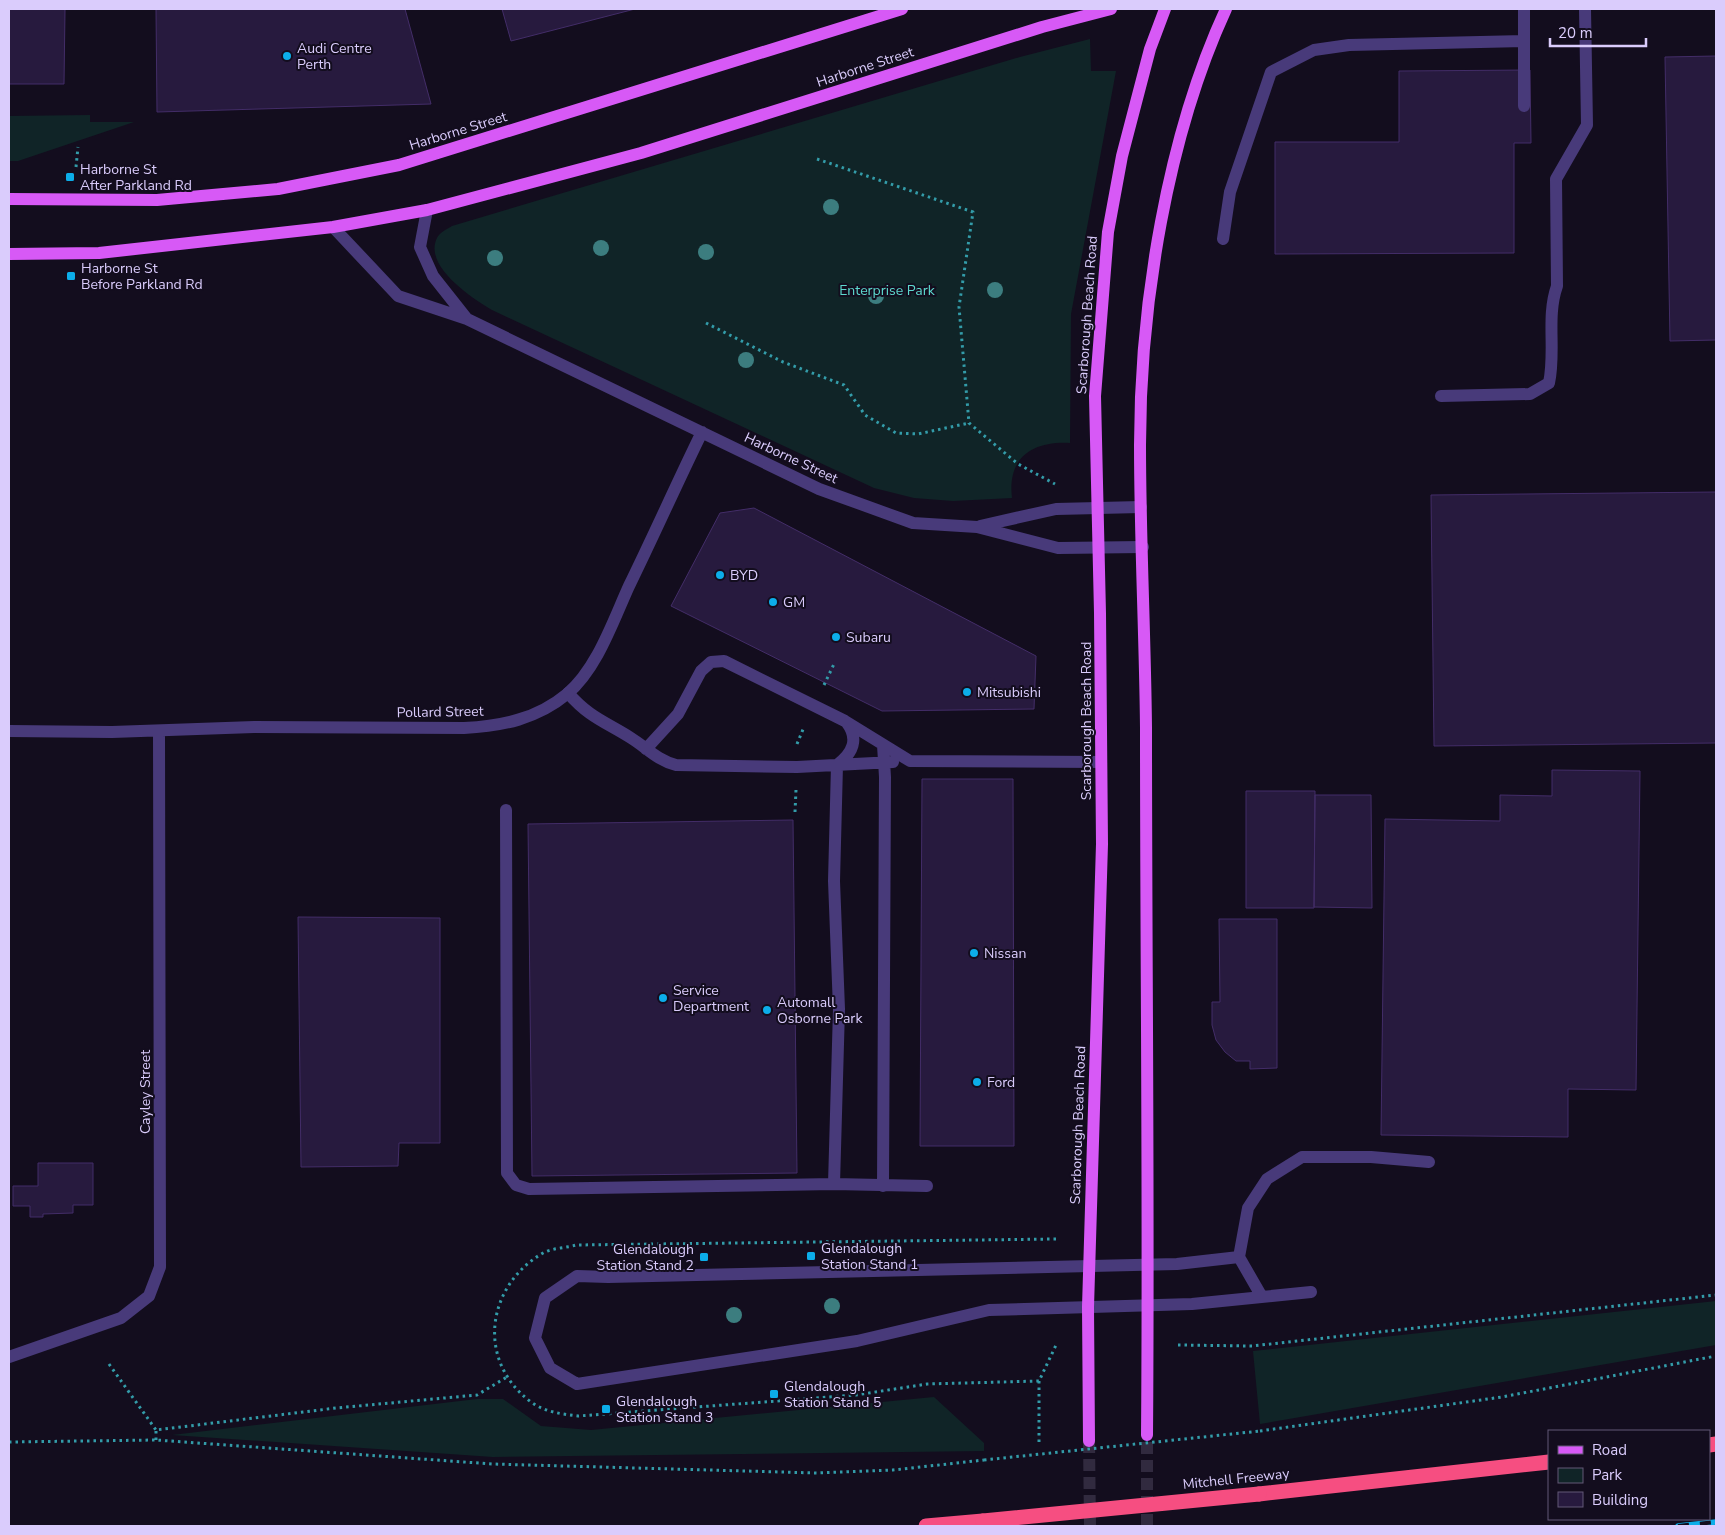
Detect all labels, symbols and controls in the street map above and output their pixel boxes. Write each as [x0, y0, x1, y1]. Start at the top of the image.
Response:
scale bar [1550, 15, 1646, 47]
text: 20 m [1558, 23, 1593, 43]
place label: Audi Centre Perth [297, 39, 372, 74]
street label: Harborne Street [814, 42, 916, 92]
marker: Audi Centre Perth [281, 50, 293, 62]
street label: Harborne Street [407, 107, 509, 155]
place label: Harborne St After Parkland Rd [80, 160, 192, 195]
marker: Harborne St After Parkland Rd [64, 171, 76, 183]
street label: Scarborough Beach Road [1072, 235, 1102, 395]
place label: Harborne St Before Parkland Rd [81, 259, 203, 294]
marker: Harborne St Before Parkland Rd [65, 270, 77, 282]
park label: Enterprise Park [839, 281, 936, 300]
street label: Harborne Street [741, 428, 841, 488]
place label: BYD [730, 566, 758, 585]
marker: BYD [714, 569, 726, 581]
place label: GM [783, 593, 805, 612]
marker: GM [767, 596, 779, 608]
place label: Subaru [846, 628, 891, 647]
marker: Subaru [830, 631, 842, 643]
street label: Scarborough Beach Road [1077, 642, 1096, 800]
place label: Mitsubishi [977, 683, 1041, 702]
marker: Mitsubishi [961, 686, 973, 698]
street label: Pollard Street [396, 702, 484, 722]
place label: Nissan [984, 944, 1026, 963]
marker: Nissan [968, 947, 980, 959]
place label: Service Department [673, 981, 749, 1016]
marker: Service Department [657, 992, 669, 1004]
place label: Automall Osborne Park [777, 993, 863, 1028]
marker: Automall Osborne Park [761, 1004, 773, 1016]
street label: Scarborough Beach Road [1066, 1045, 1090, 1205]
street label: Cayley Street [136, 1050, 155, 1134]
place label: Ford [987, 1073, 1015, 1092]
marker: Ford [971, 1076, 983, 1088]
place label: Glendalough Station Stand 1 [821, 1239, 918, 1274]
place label: Glendalough Station Stand 2 [597, 1240, 694, 1275]
marker: Glendalough Station Stand 1 [805, 1250, 817, 1262]
marker: Glendalough Station Stand 2 [698, 1251, 710, 1263]
place label: Glendalough Station Stand 5 [784, 1377, 881, 1412]
marker: Glendalough Station Stand 5 [768, 1388, 780, 1400]
place label: Glendalough Station Stand 3 [616, 1392, 713, 1427]
marker: Glendalough Station Stand 3 [600, 1403, 612, 1415]
legend [1548, 1430, 1710, 1520]
text: Road [1592, 1440, 1627, 1460]
street label: Mitchell Freeway [1182, 1464, 1291, 1494]
text: Park [1592, 1465, 1622, 1485]
text: Building [1592, 1490, 1648, 1510]

